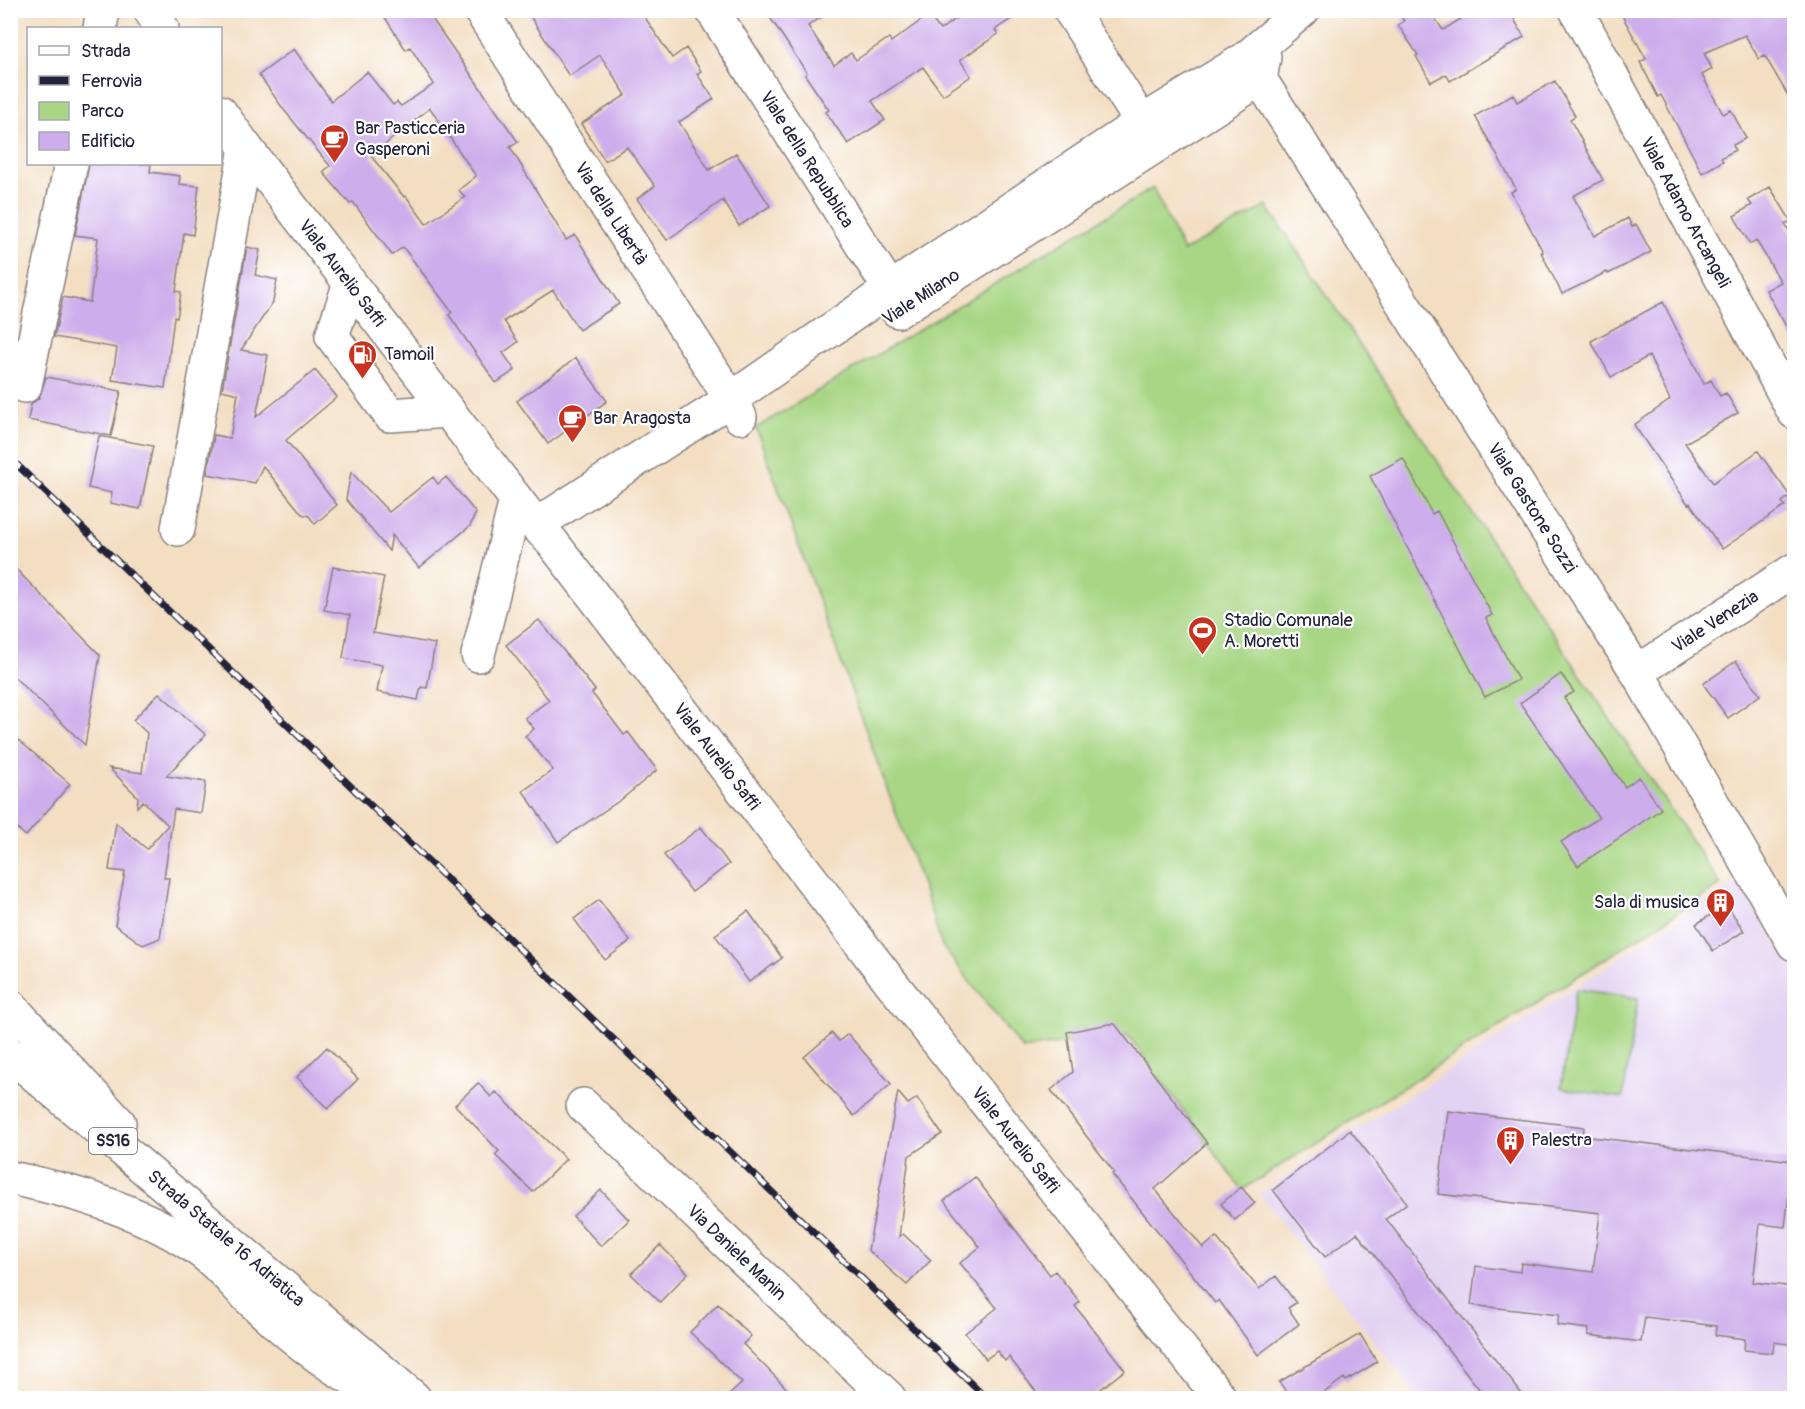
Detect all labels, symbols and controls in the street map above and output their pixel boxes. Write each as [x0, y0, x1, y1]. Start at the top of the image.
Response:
legend [27, 27, 222, 165]
text: Strada [81, 40, 131, 63]
text: Ferrovia [81, 70, 142, 93]
street label: Viale della Repubblica [755, 87, 859, 232]
text: Parco [81, 100, 124, 123]
place label: Bar Pasticceria Gasperoni [355, 117, 465, 161]
cafe icon: Bar Pasticceria Gasperoni [318, 122, 350, 164]
text: Edificio [81, 130, 135, 153]
street label: Viale Adamo Arcangeli [1635, 133, 1736, 292]
street label: Via della Libertà [570, 158, 653, 269]
street label: Viale Aurelio Saffi [294, 215, 391, 331]
street label: Viale Milano [878, 263, 964, 331]
fuel station icon: Tamoil [347, 338, 379, 380]
place label: Tamoil [384, 343, 434, 366]
cafe icon: Bar Aragosta [556, 402, 588, 444]
place label: Bar Aragosta [593, 407, 691, 430]
street label: Viale Gastone Sozzi [1483, 438, 1582, 577]
street label: Viale Venezia [1667, 585, 1763, 658]
place label: Stadio Comunale A. Moretti [1224, 609, 1353, 653]
sports icon: Stadio Comunale A. Moretti [1187, 614, 1219, 656]
street label: Viale Aurelio Saffi [668, 698, 766, 815]
building icon: Sala di musica [1704, 886, 1736, 928]
place label: Sala di musica [1594, 891, 1699, 914]
street label: Viale Aurelio Saffi [966, 1082, 1065, 1198]
building icon: Palestra [1494, 1124, 1526, 1166]
road number: SS16 [89, 1128, 137, 1154]
place label: Palestra [1531, 1129, 1592, 1152]
street label: Strada Statale 16 Adriatica [143, 1165, 310, 1312]
street label: Via Daniele Manin [682, 1199, 791, 1305]

